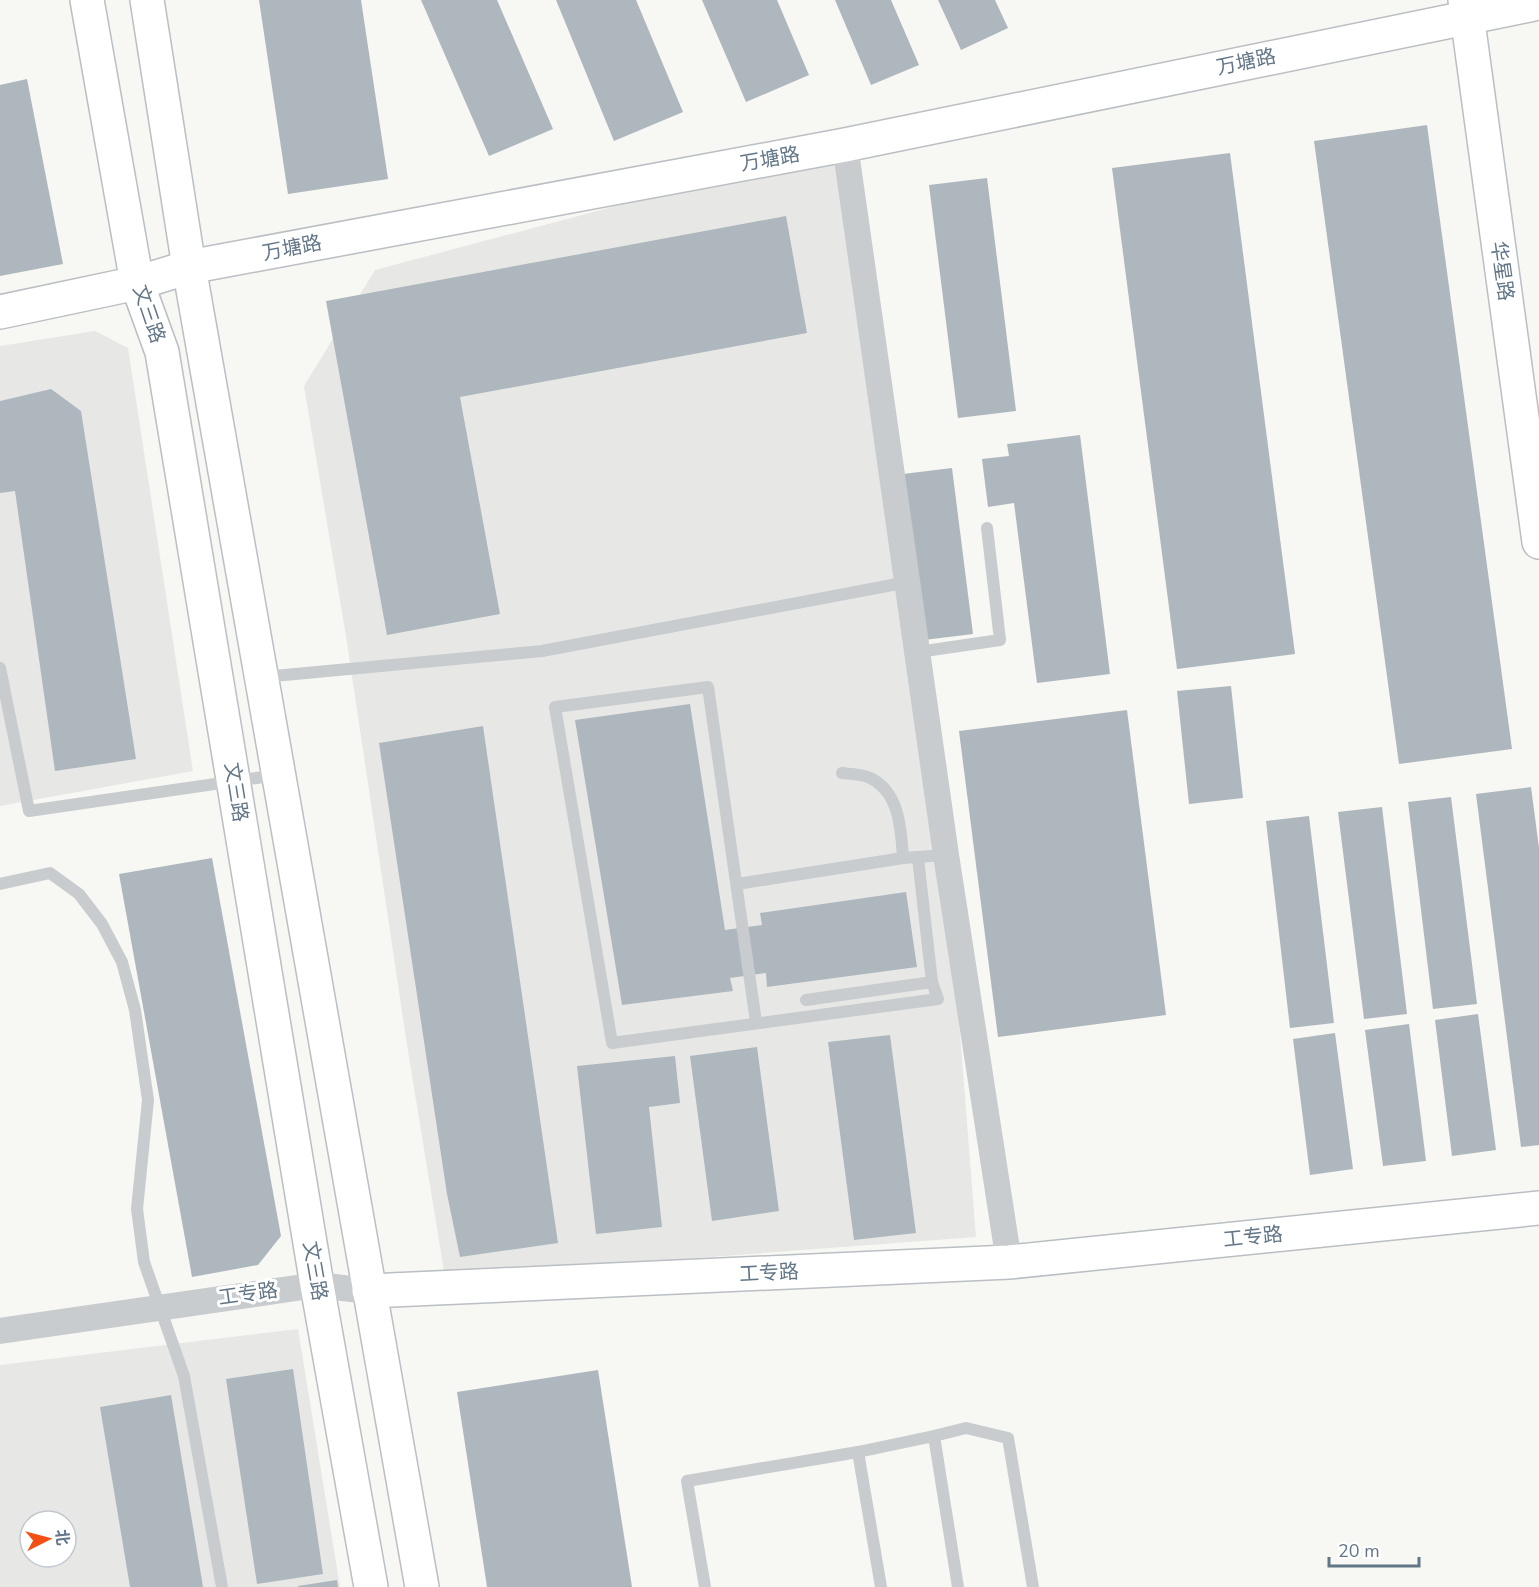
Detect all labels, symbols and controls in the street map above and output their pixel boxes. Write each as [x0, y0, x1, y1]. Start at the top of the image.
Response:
street label: 万塘路 [1214, 43, 1278, 81]
street label: 万塘路 [738, 140, 802, 178]
street label: 万塘路 [260, 229, 324, 267]
street label: 华星路 [1484, 239, 1520, 303]
street label: 文三路 [126, 281, 172, 347]
street label: 文三路 [218, 760, 254, 824]
street label: 工专路 [1222, 1220, 1284, 1254]
street label: 文三路 [296, 1239, 334, 1303]
street label: 工专路 [738, 1258, 800, 1288]
street label: 工专路 [216, 1276, 280, 1312]
north arrow [18, 1509, 78, 1569]
text: 北 [50, 1528, 74, 1547]
scale bar [1329, 1530, 1419, 1568]
text: 20 m [1338, 1539, 1380, 1563]

